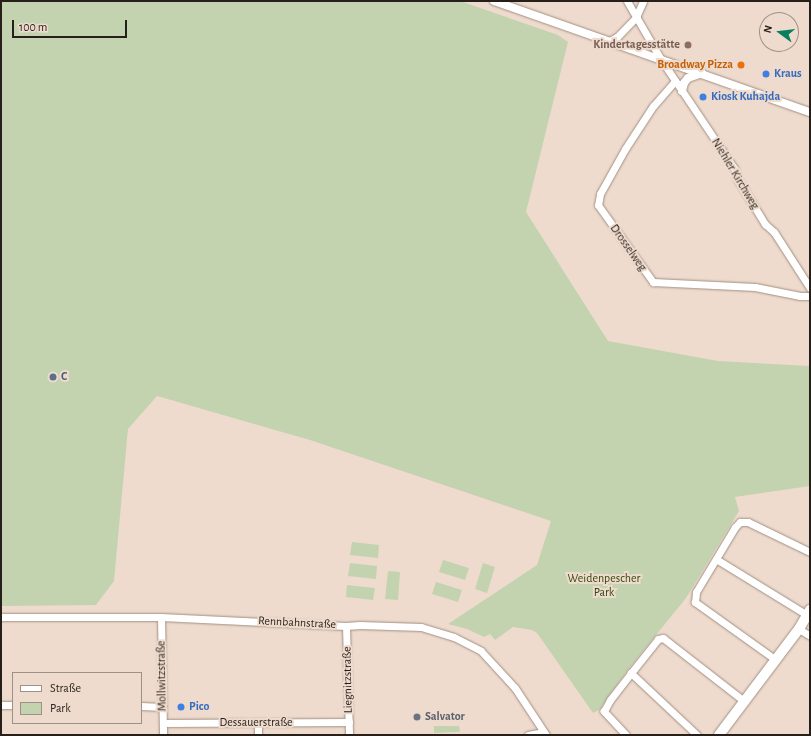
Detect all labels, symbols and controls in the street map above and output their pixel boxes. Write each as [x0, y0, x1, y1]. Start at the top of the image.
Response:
scale bar [14, 12, 129, 38]
north arrow [759, 12, 799, 52]
text: 100 m [19, 21, 47, 33]
text: N [762, 24, 774, 34]
place label: Kindertagesstätte [593, 38, 680, 52]
marker: Kindertagesstätte [683, 40, 693, 50]
place label: Broadway Pizza [657, 58, 733, 72]
marker: Broadway Pizza [736, 60, 746, 70]
place label: Kraus [774, 67, 802, 81]
marker: Kraus [761, 69, 771, 79]
place label: Kiosk Kuhajda [711, 90, 780, 104]
marker: Kiosk Kuhajda [698, 92, 708, 102]
street label: Niehler Kirchweg [708, 136, 762, 212]
street label: Drosselweg [607, 222, 649, 274]
place label: C [61, 370, 67, 384]
marker: C [48, 372, 58, 382]
park label: Weidenpescher Park [568, 572, 640, 600]
street label: Rennbahnstraße [258, 614, 336, 632]
street label: Mollwitzstraße [154, 641, 170, 711]
street label: Liegnitzstraße [340, 646, 356, 714]
legend [12, 672, 142, 724]
text: Straße [50, 682, 81, 694]
place label: Pico [189, 700, 209, 714]
text: Park [50, 702, 71, 714]
marker: Pico [176, 702, 186, 712]
place label: Salvator [425, 710, 465, 724]
marker: Salvator [412, 712, 422, 722]
street label: Dessauerstraße [220, 716, 292, 730]

